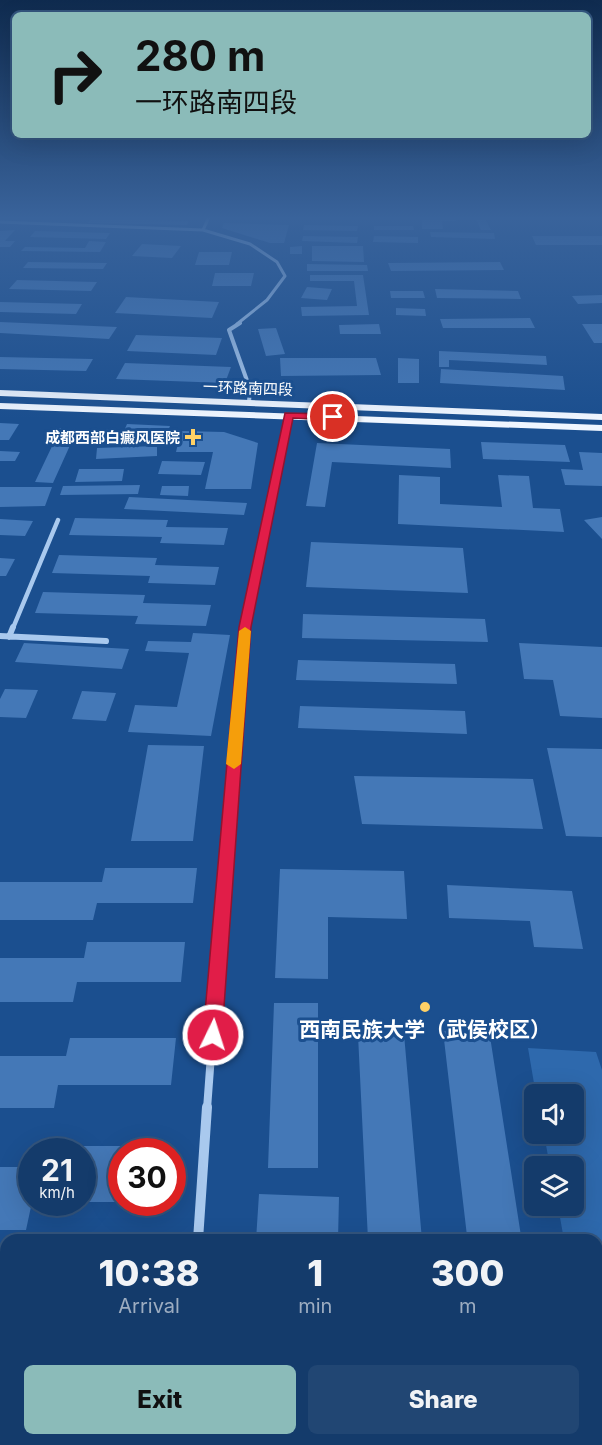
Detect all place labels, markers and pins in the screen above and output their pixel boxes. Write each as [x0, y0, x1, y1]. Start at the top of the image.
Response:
pin [307, 391, 358, 442]
place label: 成都西部白癜风医院 [45, 428, 180, 447]
marker: 成都西部白癜风医院 [184, 428, 202, 446]
marker: 西南民族大学（武侯校区） [418, 1000, 432, 1014]
place label: 西南民族大学（武侯校区） [299, 1017, 551, 1042]

